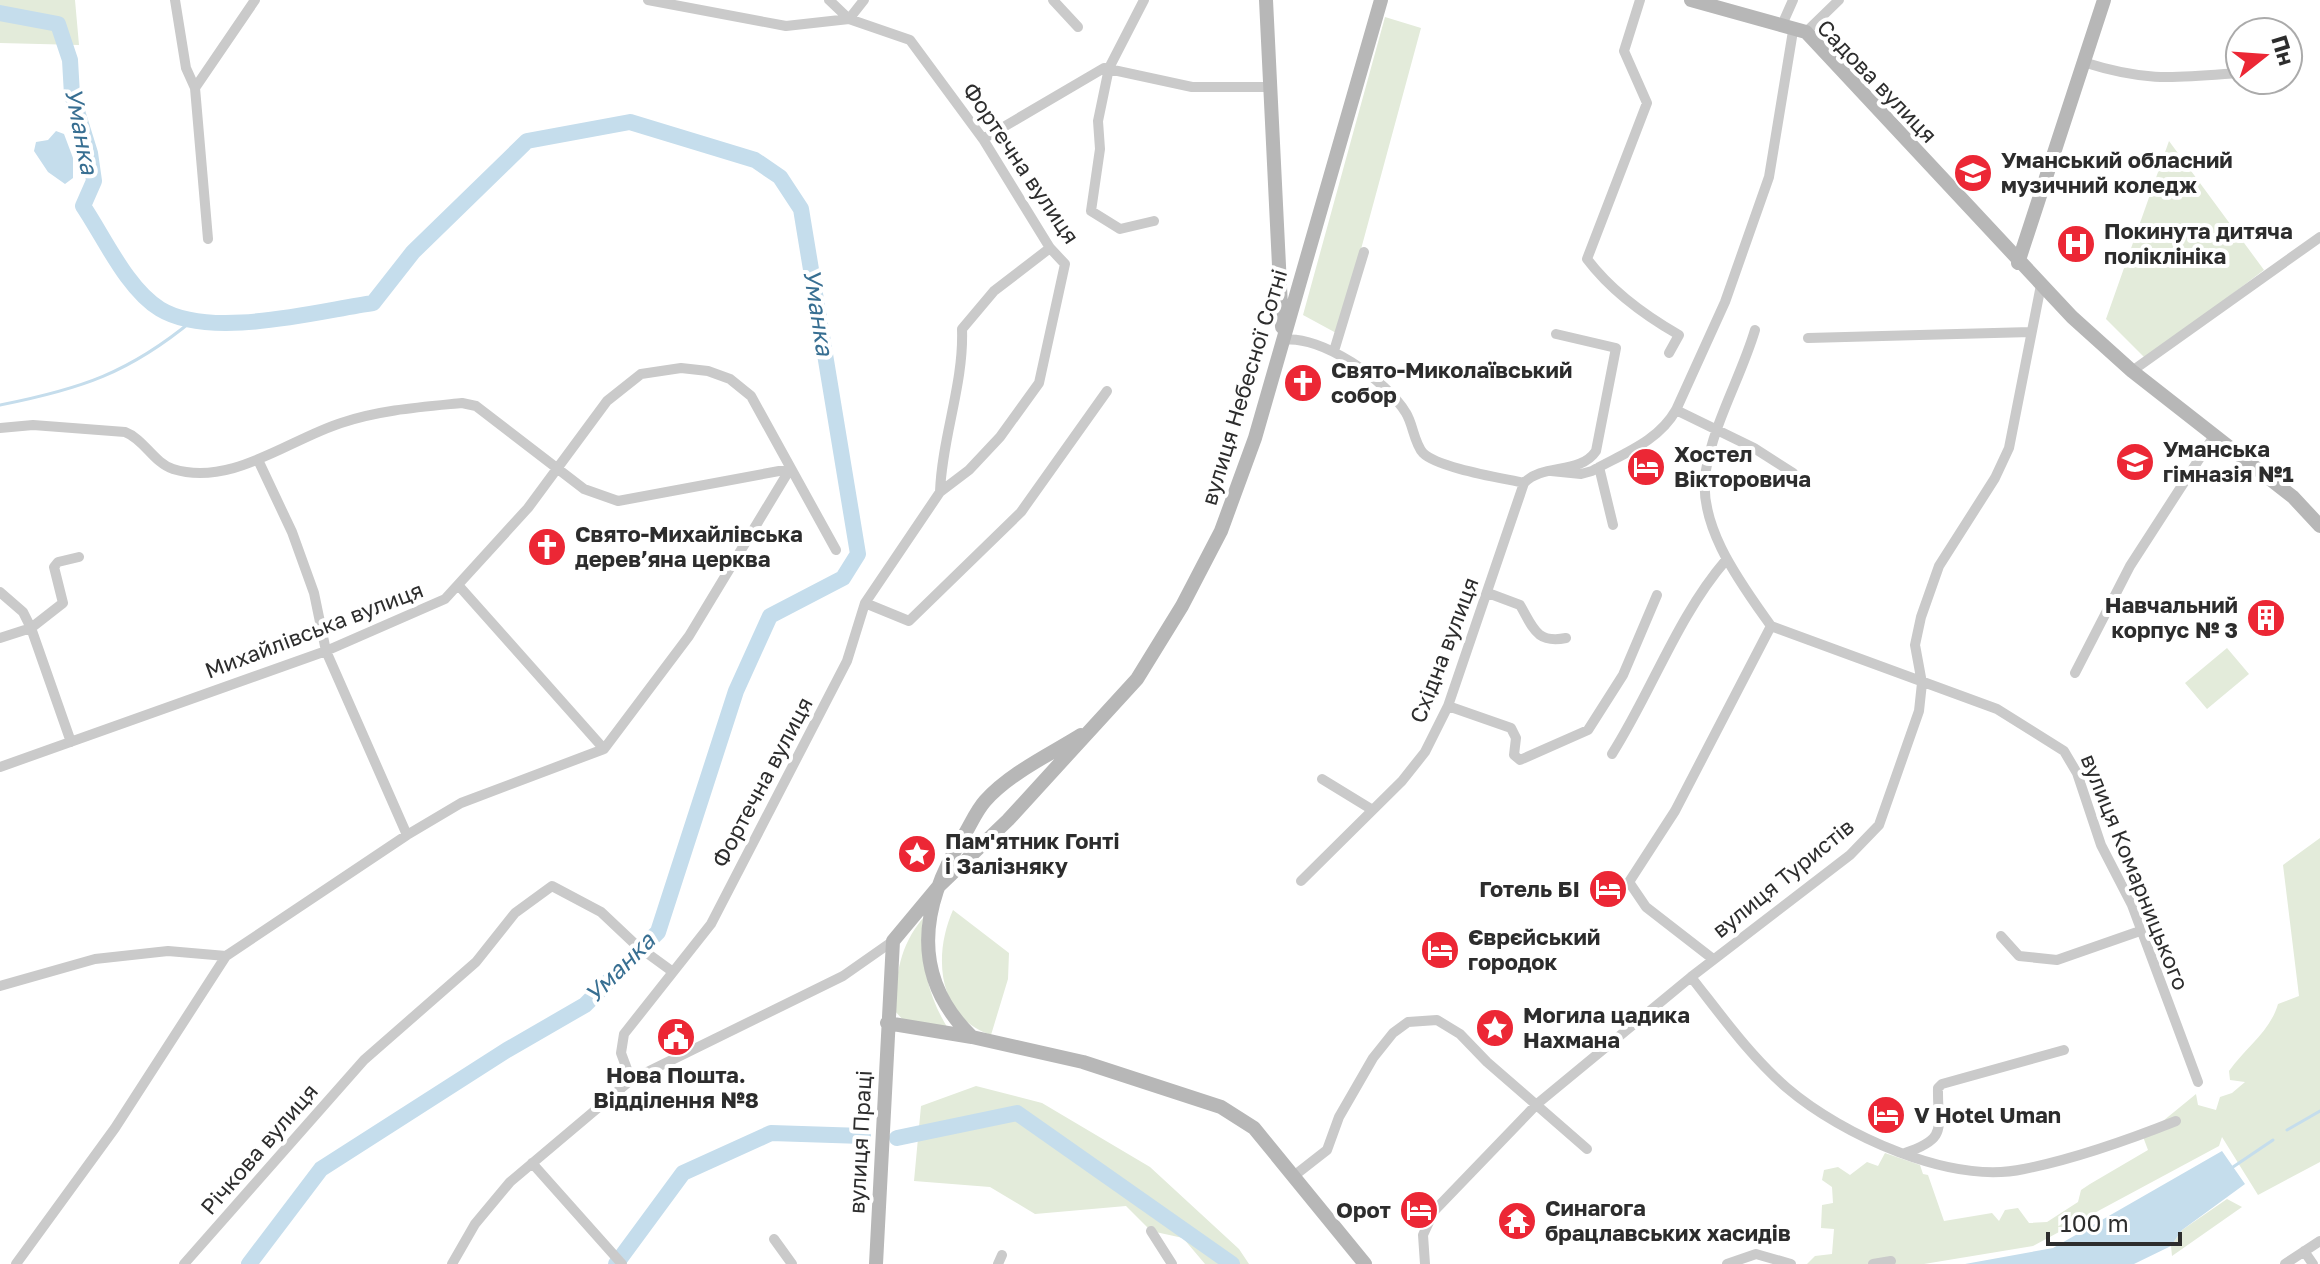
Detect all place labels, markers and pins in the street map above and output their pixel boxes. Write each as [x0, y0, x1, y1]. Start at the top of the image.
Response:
place label: Уманський обласний музичний коледж [2001, 146, 2233, 198]
school or university icon: Уманський обласний музичний коледж [1952, 152, 1994, 194]
place label: Покинута дитяча поліклініка [2104, 217, 2293, 269]
hospital icon: Покинута дитяча поліклініка [2055, 223, 2097, 265]
place label: Свято-Миколаївський собор [1331, 356, 1572, 408]
church icon: Свято-Миколаївський собор [1282, 362, 1324, 404]
place label: Уманська гімназія №1 [2163, 435, 2294, 487]
place label: Хостел Вікторовича [1674, 440, 1811, 492]
school or university icon: Уманська гімназія №1 [2114, 441, 2156, 483]
hotel icon: Хостел Вікторовича [1625, 446, 1667, 488]
place label: Свято-Михайлівська деревʼяна церква [575, 520, 803, 572]
church icon: Свято-Михайлівська деревʼяна церква [526, 526, 568, 568]
place label: Навчальний корпус № 3 [2105, 591, 2238, 643]
building icon: Навчальний корпус № 3 [2245, 597, 2287, 639]
place label: Пам'ятник Гонті і Залізняку [945, 827, 1119, 879]
place icon: Пам'ятник Гонті і Залізняку [896, 833, 938, 875]
hotel icon: Готель БІ [1587, 868, 1629, 910]
place label: Готель БІ [1479, 875, 1580, 902]
place label: Єврєйський городок [1468, 923, 1600, 975]
hotel icon: Єврєйський городок [1419, 929, 1461, 971]
place label: Могила цадика Нахмана [1523, 1001, 1690, 1053]
place icon: Могила цадика Нахмана [1474, 1007, 1516, 1049]
public building icon: Нова Пошта. Відділення №8 [655, 1016, 697, 1058]
place label: Нова Пошта. Відділення №8 [593, 1061, 759, 1113]
hotel icon: V Hotel Uman [1865, 1094, 1907, 1136]
place label: V Hotel Uman [1914, 1101, 2061, 1128]
hotel icon: Орот [1398, 1189, 1440, 1231]
place label: Синагога брацлавських хасидів [1545, 1194, 1791, 1246]
place label: Орот [1336, 1196, 1391, 1223]
temple icon: Синагога брацлавських хасидів [1496, 1200, 1538, 1242]

